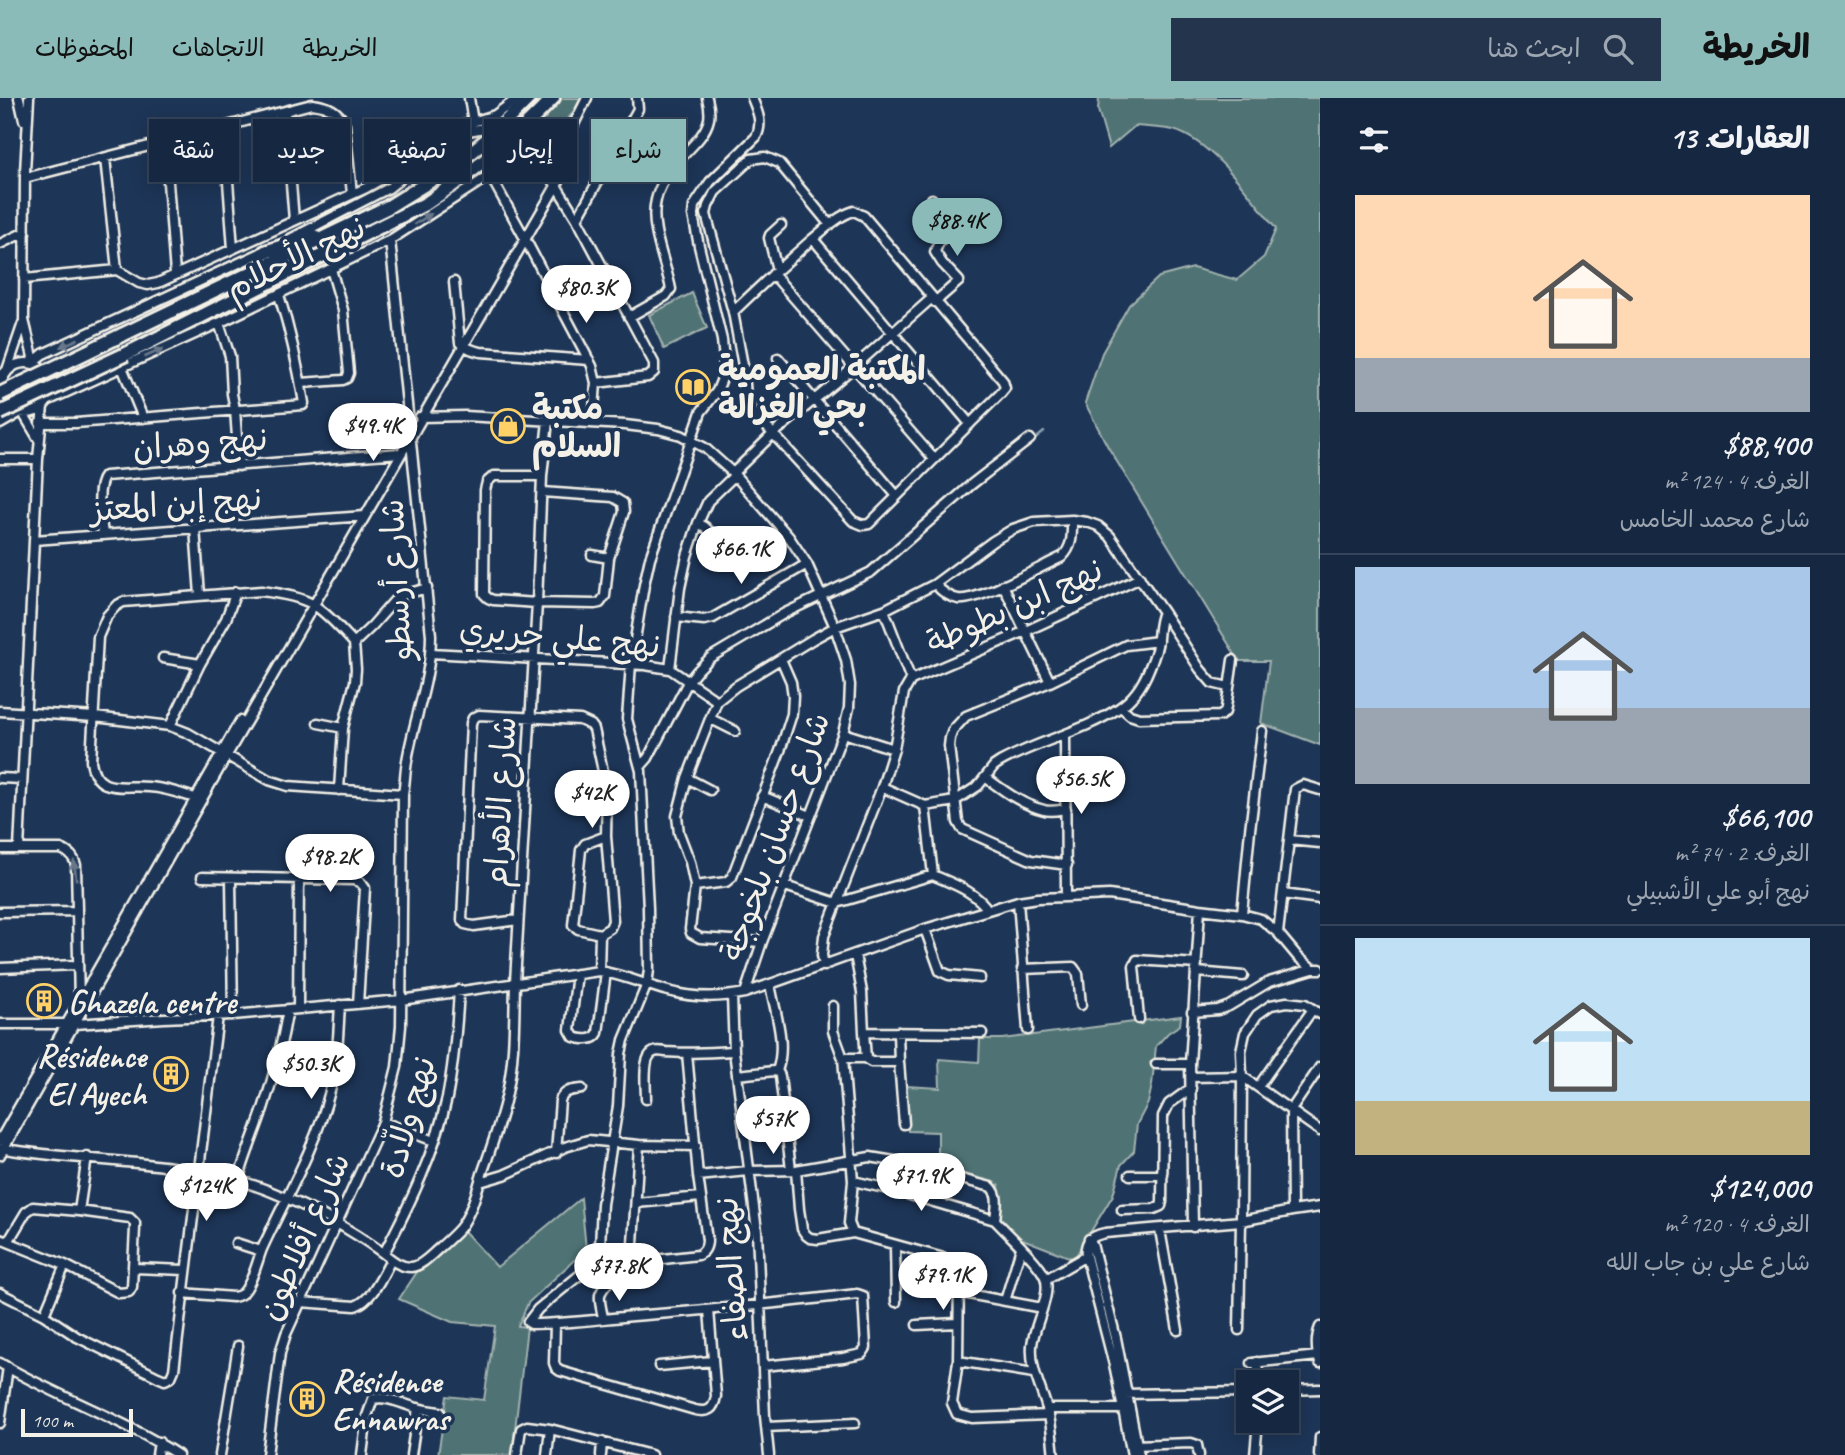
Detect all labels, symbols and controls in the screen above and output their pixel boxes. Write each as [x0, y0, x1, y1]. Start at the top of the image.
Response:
search box [1171, 18, 1661, 81]
text: الخريطة [1703, 26, 1810, 68]
icon: search [1599, 30, 1637, 68]
text: ابحث هنا [1487, 32, 1581, 65]
text: المحفوظات [35, 33, 134, 63]
text: الاتجاهات [172, 33, 265, 63]
text: الخريطة [303, 33, 377, 63]
chip: شقة [149, 119, 239, 182]
chip: جديد [253, 119, 350, 182]
chip: تصفية [364, 119, 470, 182]
chip: إيجار [484, 119, 577, 182]
chip: شراء [591, 119, 686, 182]
text: العقارات: 13 [1669, 119, 1810, 157]
icon: filters [1355, 121, 1393, 159]
pin: $88.4K [900, 198, 1014, 258]
street label: نهج الأحلام [218, 205, 374, 313]
text: $88.4K [928, 206, 986, 235]
one-way arrow [413, 213, 433, 226]
icon: home [1520, 241, 1646, 367]
pin: $80.3K [529, 266, 643, 325]
text: $80.3K [557, 273, 615, 302]
one-way arrow [59, 337, 80, 348]
one-way arrow [143, 347, 164, 358]
place label: المكتبة العمومية بحي الغزالة [718, 348, 926, 436]
library icon: المكتبة العمومية بحي الغزالة [674, 368, 712, 406]
place label: مكتبة السلام [532, 387, 621, 471]
pin: $49.4K [316, 404, 430, 463]
shop icon: مكتبة السلام [489, 407, 527, 445]
text: $49.4K [344, 411, 402, 440]
street label: نهج وهران [131, 417, 269, 470]
text: $88,400 [1723, 426, 1810, 464]
text: الغرف: 4 · 124 m² [1664, 467, 1810, 496]
street label: نهج إبن المعتز [86, 477, 263, 532]
street label: شارع أرسطو [371, 498, 423, 664]
text: شارع محمد الخامس [1620, 505, 1810, 534]
pin: $66.1K [684, 526, 798, 586]
text: $66.1K [712, 534, 770, 563]
street label: نهج ابن بطوطة [920, 548, 1110, 664]
street label: نهج علي حريري [457, 607, 662, 675]
icon: home [1520, 613, 1646, 739]
street label: شارع حسان بلخوجة [710, 706, 841, 967]
street label: شارع الأهرام [474, 715, 529, 889]
pin: $56.5K [1024, 756, 1138, 816]
text: $56.5K [1052, 764, 1110, 793]
pin: $42K [551, 770, 633, 830]
text: $42K [571, 778, 613, 807]
text: $66,100 [1722, 798, 1810, 836]
pin: $98.2K [273, 834, 387, 894]
text: الغرف: 2 · 74 m² [1675, 839, 1810, 868]
text: $98.2K [301, 842, 359, 871]
one-way arrow [69, 859, 80, 881]
text: نهج أبو علي الأشبيلي [1626, 877, 1810, 906]
place label: Ghazela centre [68, 981, 239, 1023]
building icon: Ghazela centre [25, 982, 63, 1020]
icon: home [1520, 984, 1646, 1110]
place label: Résidence El Ayech [37, 1035, 149, 1115]
pin: $50.3K [254, 1042, 368, 1101]
text: $50.3K [282, 1049, 340, 1078]
street label: نهج ولاّدة [369, 1051, 446, 1183]
building icon: Résidence El Ayech [152, 1055, 190, 1093]
pin: $57K [732, 1096, 814, 1156]
text: $57K [752, 1104, 794, 1133]
street label: شارع أفلاطون [248, 1146, 361, 1328]
pin: $71.9K [864, 1154, 978, 1213]
text: $71.9K [892, 1161, 950, 1190]
pin: $124K [157, 1164, 255, 1223]
text: $124,000 [1710, 1169, 1810, 1207]
text: $124K [179, 1171, 233, 1200]
street label: نهج الصفاء [705, 1195, 758, 1342]
text: الغرف: 4 · 120 m² [1664, 1210, 1810, 1239]
pin: $77.8K [562, 1244, 676, 1303]
text: شارع علي بن جاب الله [1607, 1248, 1810, 1277]
text: $77.8K [590, 1251, 648, 1280]
pin: $79.1K [886, 1252, 1000, 1312]
text: $79.1K [914, 1260, 972, 1289]
place label: Résidence Ennawras [332, 1360, 452, 1440]
map controls [1236, 1370, 1299, 1433]
button: layers [1236, 1370, 1299, 1433]
building icon: Résidence Ennawras [288, 1380, 326, 1418]
scale bar [21, 1406, 133, 1438]
text: 100 m [32, 1409, 73, 1433]

